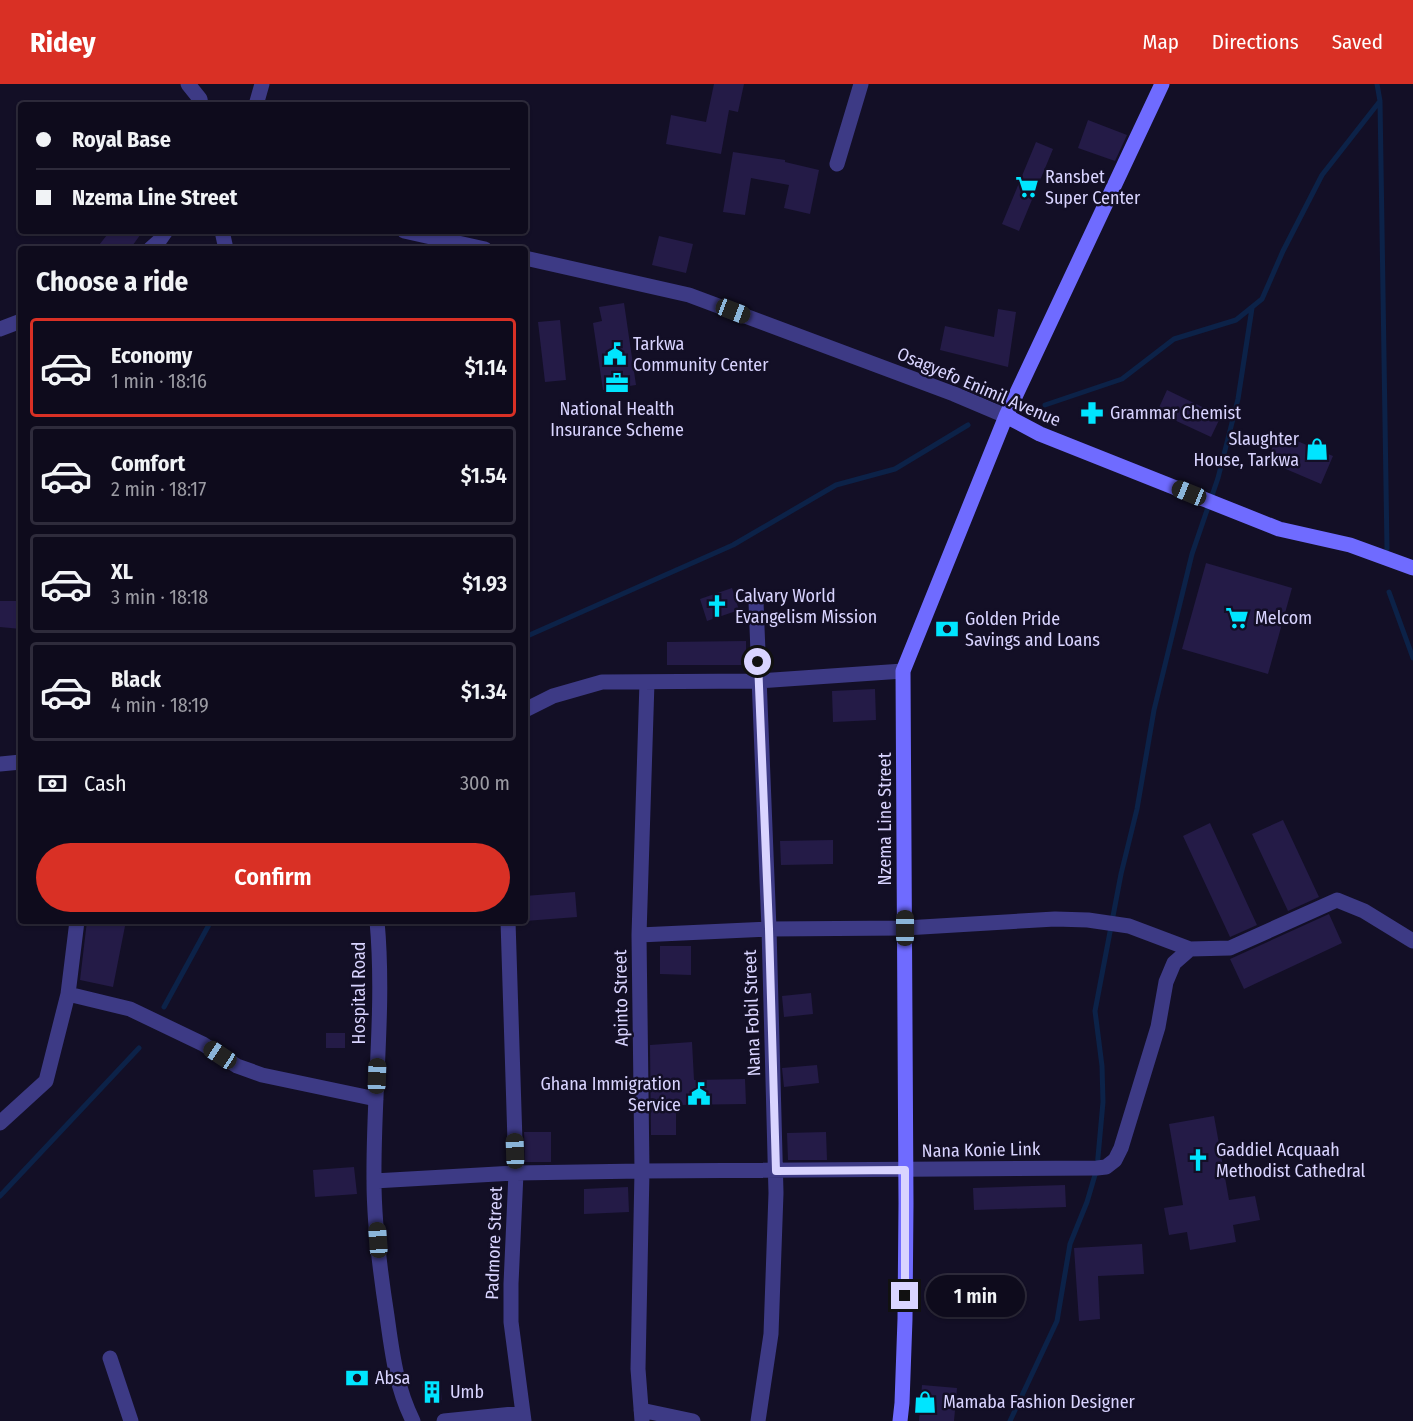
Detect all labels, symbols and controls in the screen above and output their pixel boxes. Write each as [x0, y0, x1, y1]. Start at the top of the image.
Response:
text: Ridey [30, 26, 96, 59]
text: Map [1142, 29, 1179, 55]
text: Directions [1212, 29, 1299, 55]
text: Saved [1332, 29, 1383, 55]
text: Royal Base [72, 126, 171, 153]
place label: Ransbet Super Center [1045, 166, 1141, 209]
supermarket icon: Ransbet Super Center [1014, 174, 1040, 200]
text: Nzema Line Street [72, 184, 237, 211]
text: Choose a ride [36, 266, 188, 298]
car [713, 296, 753, 326]
place label: Tarkwa Community Center [633, 333, 769, 376]
icon: car [39, 341, 93, 395]
public building icon: Tarkwa Community Center [602, 341, 628, 367]
text: Economy [111, 342, 192, 369]
street label: Osagyefo Enimil Avenue [894, 343, 1064, 431]
text: $1.14 [465, 354, 507, 381]
text: 1 min · 18:16 [111, 369, 207, 393]
office icon: National Health Insurance Scheme [604, 370, 630, 396]
place label: National Health Insurance Scheme [550, 398, 684, 441]
pharmacy icon: Grammar Chemist [1079, 400, 1105, 426]
place label: Grammar Chemist [1110, 402, 1241, 424]
place label: Slaughter House, Tarkwa [1194, 428, 1300, 471]
shop icon: Slaughter House, Tarkwa [1304, 436, 1330, 462]
icon: car [39, 449, 93, 503]
text: Comfort [111, 450, 185, 477]
text: $1.54 [461, 462, 507, 489]
text: 2 min · 18:17 [111, 477, 206, 501]
car [1169, 478, 1209, 508]
icon: car [39, 557, 93, 611]
text: XL [111, 558, 133, 585]
text: $1.93 [462, 570, 507, 597]
text: 3 min · 18:18 [111, 585, 208, 609]
place label: Calvary World Evangelism Mission [735, 585, 877, 628]
church icon: Calvary World Evangelism Mission [704, 593, 730, 619]
supermarket icon: Melcom [1224, 605, 1250, 631]
place label: Melcom [1255, 607, 1312, 629]
place label: Golden Pride Savings and Loans [965, 608, 1100, 651]
bank icon: Golden Pride Savings and Loans [934, 616, 960, 642]
route start [744, 648, 771, 675]
icon: car [39, 665, 93, 719]
text: Black [111, 666, 161, 693]
text: $1.34 [461, 678, 507, 705]
text: 4 min · 18:19 [111, 693, 209, 717]
street label: Nzema Line Street [874, 752, 896, 886]
icon: cash [36, 767, 69, 800]
text: Cash [84, 770, 127, 797]
text: 300 m [460, 771, 510, 795]
button: Confirm [36, 843, 510, 912]
car [896, 910, 914, 946]
street label: Hospital Road [348, 942, 370, 1044]
street label: Apinto Street [609, 949, 633, 1047]
street label: Nana Fobil Street [739, 949, 765, 1077]
car [200, 1038, 240, 1072]
car [367, 1058, 387, 1094]
place label: Ghana Immigration Service [541, 1073, 681, 1116]
public building icon: Ghana Immigration Service [686, 1081, 712, 1107]
car [505, 1133, 525, 1169]
street label: Nana Konie Link [922, 1138, 1041, 1162]
place label: Gaddiel Acquaah Methodist Cathedral [1216, 1139, 1366, 1182]
church icon: Gaddiel Acquaah Methodist Cathedral [1185, 1147, 1211, 1173]
street label: Padmore Street [481, 1186, 507, 1300]
car [368, 1221, 388, 1259]
callout: 1 min [926, 1275, 1025, 1317]
route end [891, 1282, 918, 1309]
text: 1 min [954, 1284, 997, 1308]
bank icon: Absa [344, 1365, 370, 1391]
place label: Absa [375, 1367, 411, 1389]
building icon: Umb [419, 1379, 445, 1405]
place label: Umb [450, 1381, 484, 1403]
shop icon: Mamaba Fashion Designer [912, 1389, 938, 1415]
place label: Mamaba Fashion Designer [943, 1391, 1136, 1413]

